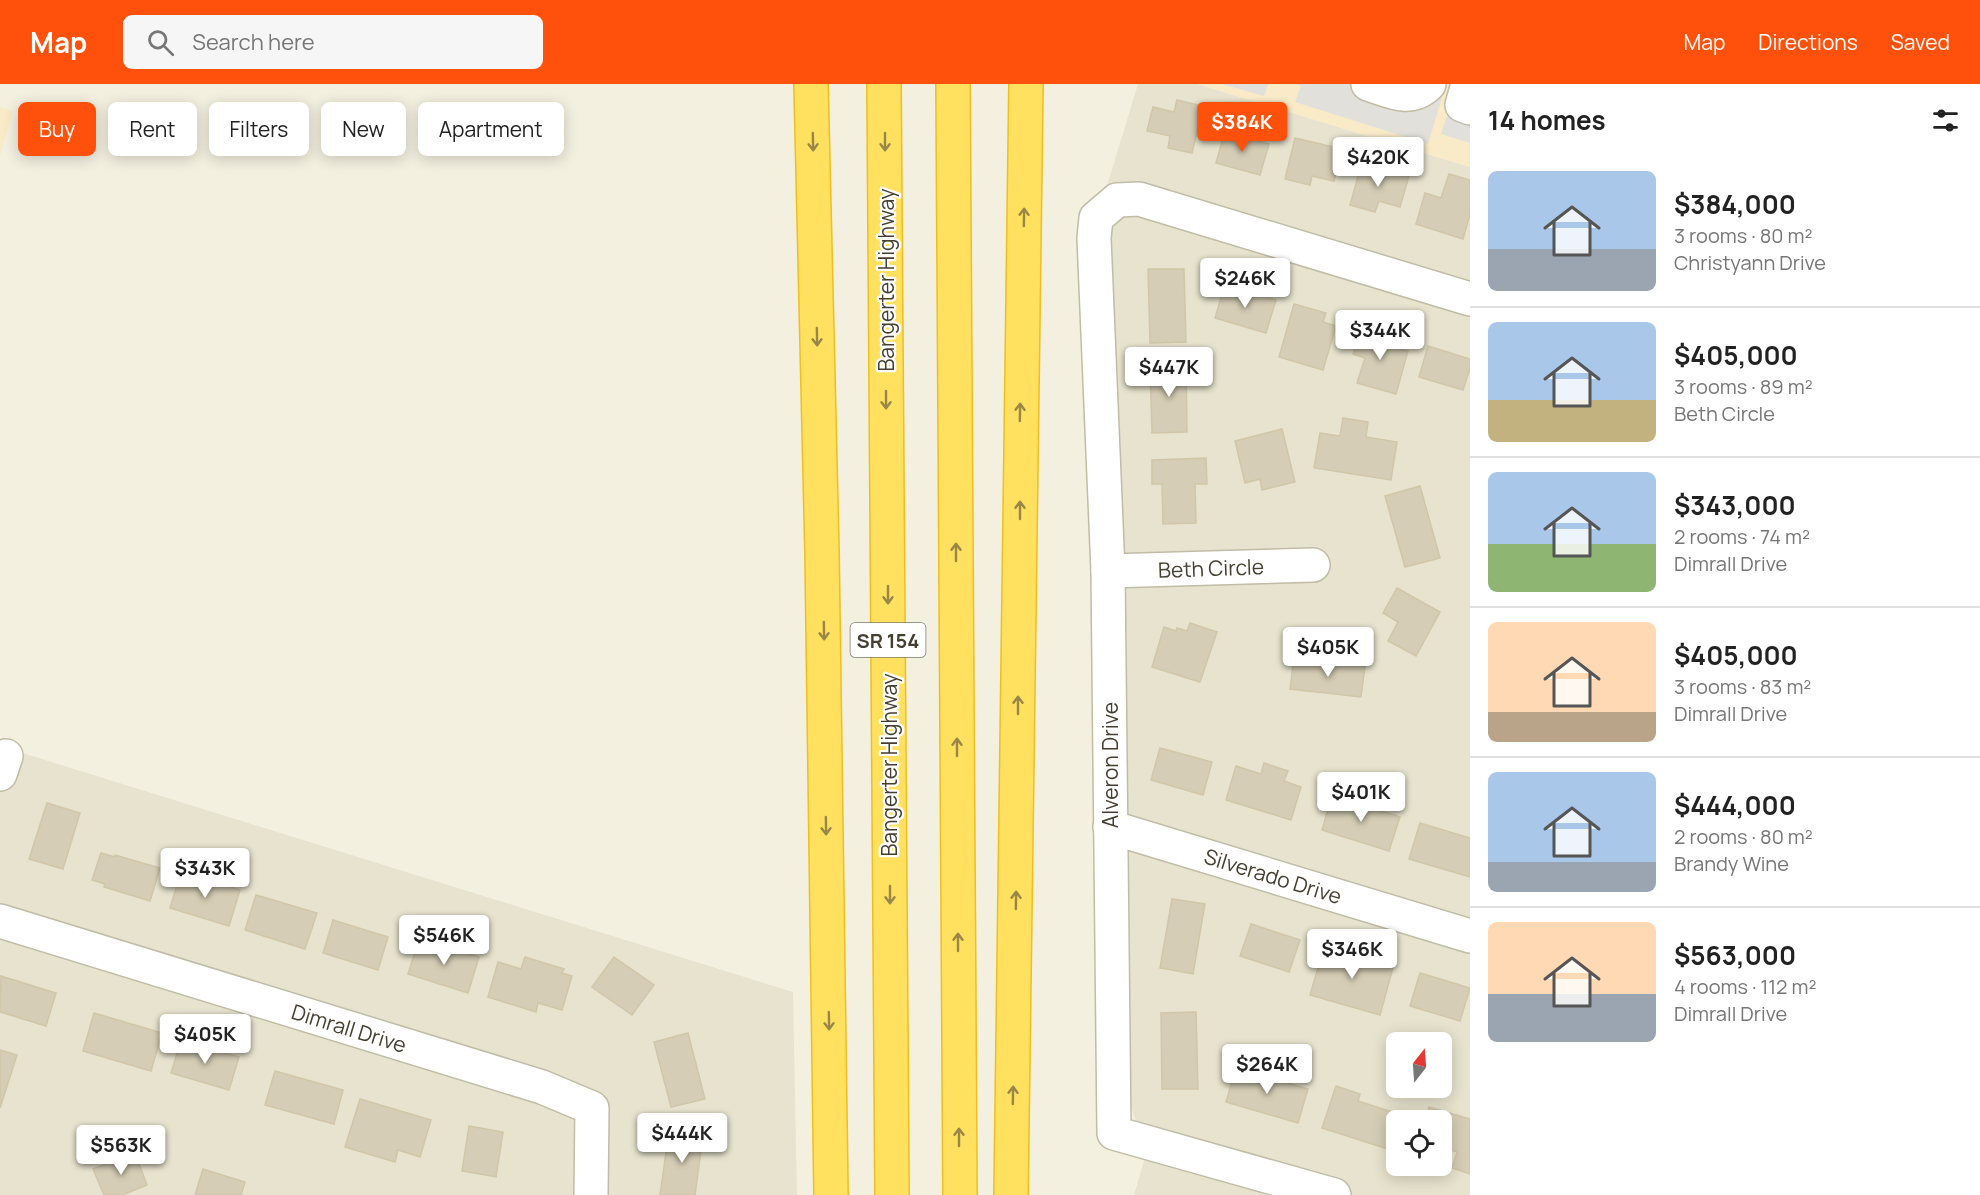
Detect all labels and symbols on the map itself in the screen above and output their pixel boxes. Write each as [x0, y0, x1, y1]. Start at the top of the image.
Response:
pin: $384K [1200, 102, 1284, 153]
one-way arrow [807, 132, 818, 152]
one-way arrow [879, 132, 891, 152]
pin: $420K [1336, 137, 1420, 188]
street label: Bangerter Highway [872, 188, 900, 372]
one-way arrow [1018, 207, 1029, 227]
pin: $246K [1203, 258, 1287, 309]
pin: $344K [1338, 310, 1422, 361]
one-way arrow [812, 327, 823, 347]
pin: $447K [1127, 347, 1211, 398]
one-way arrow [881, 390, 892, 410]
one-way arrow [1015, 402, 1026, 422]
one-way arrow [1014, 500, 1025, 520]
one-way arrow [950, 542, 962, 562]
street label: Beth Circle [1158, 552, 1264, 584]
one-way arrow [882, 585, 894, 605]
one-way arrow [818, 621, 829, 641]
road number: SR 154 [850, 623, 926, 657]
pin: $405K [1286, 627, 1370, 678]
street label: Bangerter Highway [875, 673, 903, 857]
one-way arrow [1012, 695, 1024, 715]
street label: Alveron Drive [1096, 702, 1124, 828]
one-way arrow [951, 737, 963, 757]
pin: $401K [1319, 772, 1403, 823]
one-way arrow [821, 816, 832, 836]
street label: Silverado Drive [1201, 842, 1345, 910]
pin: $343K [163, 848, 247, 899]
one-way arrow [884, 885, 896, 905]
one-way arrow [1010, 890, 1022, 910]
pin: $546K [402, 915, 486, 966]
pin: $346K [1310, 929, 1394, 980]
one-way arrow [952, 932, 964, 952]
street label: Dimrall Drive [288, 997, 410, 1059]
one-way arrow [823, 1011, 835, 1031]
pin: $405K [163, 1014, 247, 1065]
north arrow [1386, 1032, 1452, 1098]
pin: $264K [1225, 1044, 1309, 1095]
one-way arrow [1007, 1085, 1019, 1105]
pin: $444K [640, 1113, 724, 1164]
pin: $563K [79, 1125, 163, 1176]
one-way arrow [954, 1127, 965, 1147]

